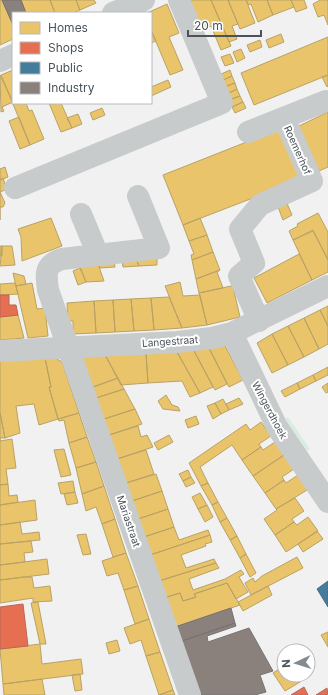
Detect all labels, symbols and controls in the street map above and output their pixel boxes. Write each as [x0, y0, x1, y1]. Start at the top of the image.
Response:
legend [12, 12, 152, 104]
scale bar [188, 12, 261, 38]
text: 20 m [194, 18, 223, 33]
text: Homes [48, 20, 88, 35]
text: Shops [48, 40, 84, 55]
text: Public [48, 60, 83, 75]
text: Industry [48, 80, 95, 95]
street label: Roemerhof [282, 124, 314, 177]
street label: Langestraat [142, 333, 199, 349]
street label: Wingerdhoek [250, 379, 290, 441]
street label: Mariastraat [115, 494, 144, 549]
north arrow [276, 643, 316, 683]
text: N [279, 659, 293, 668]

